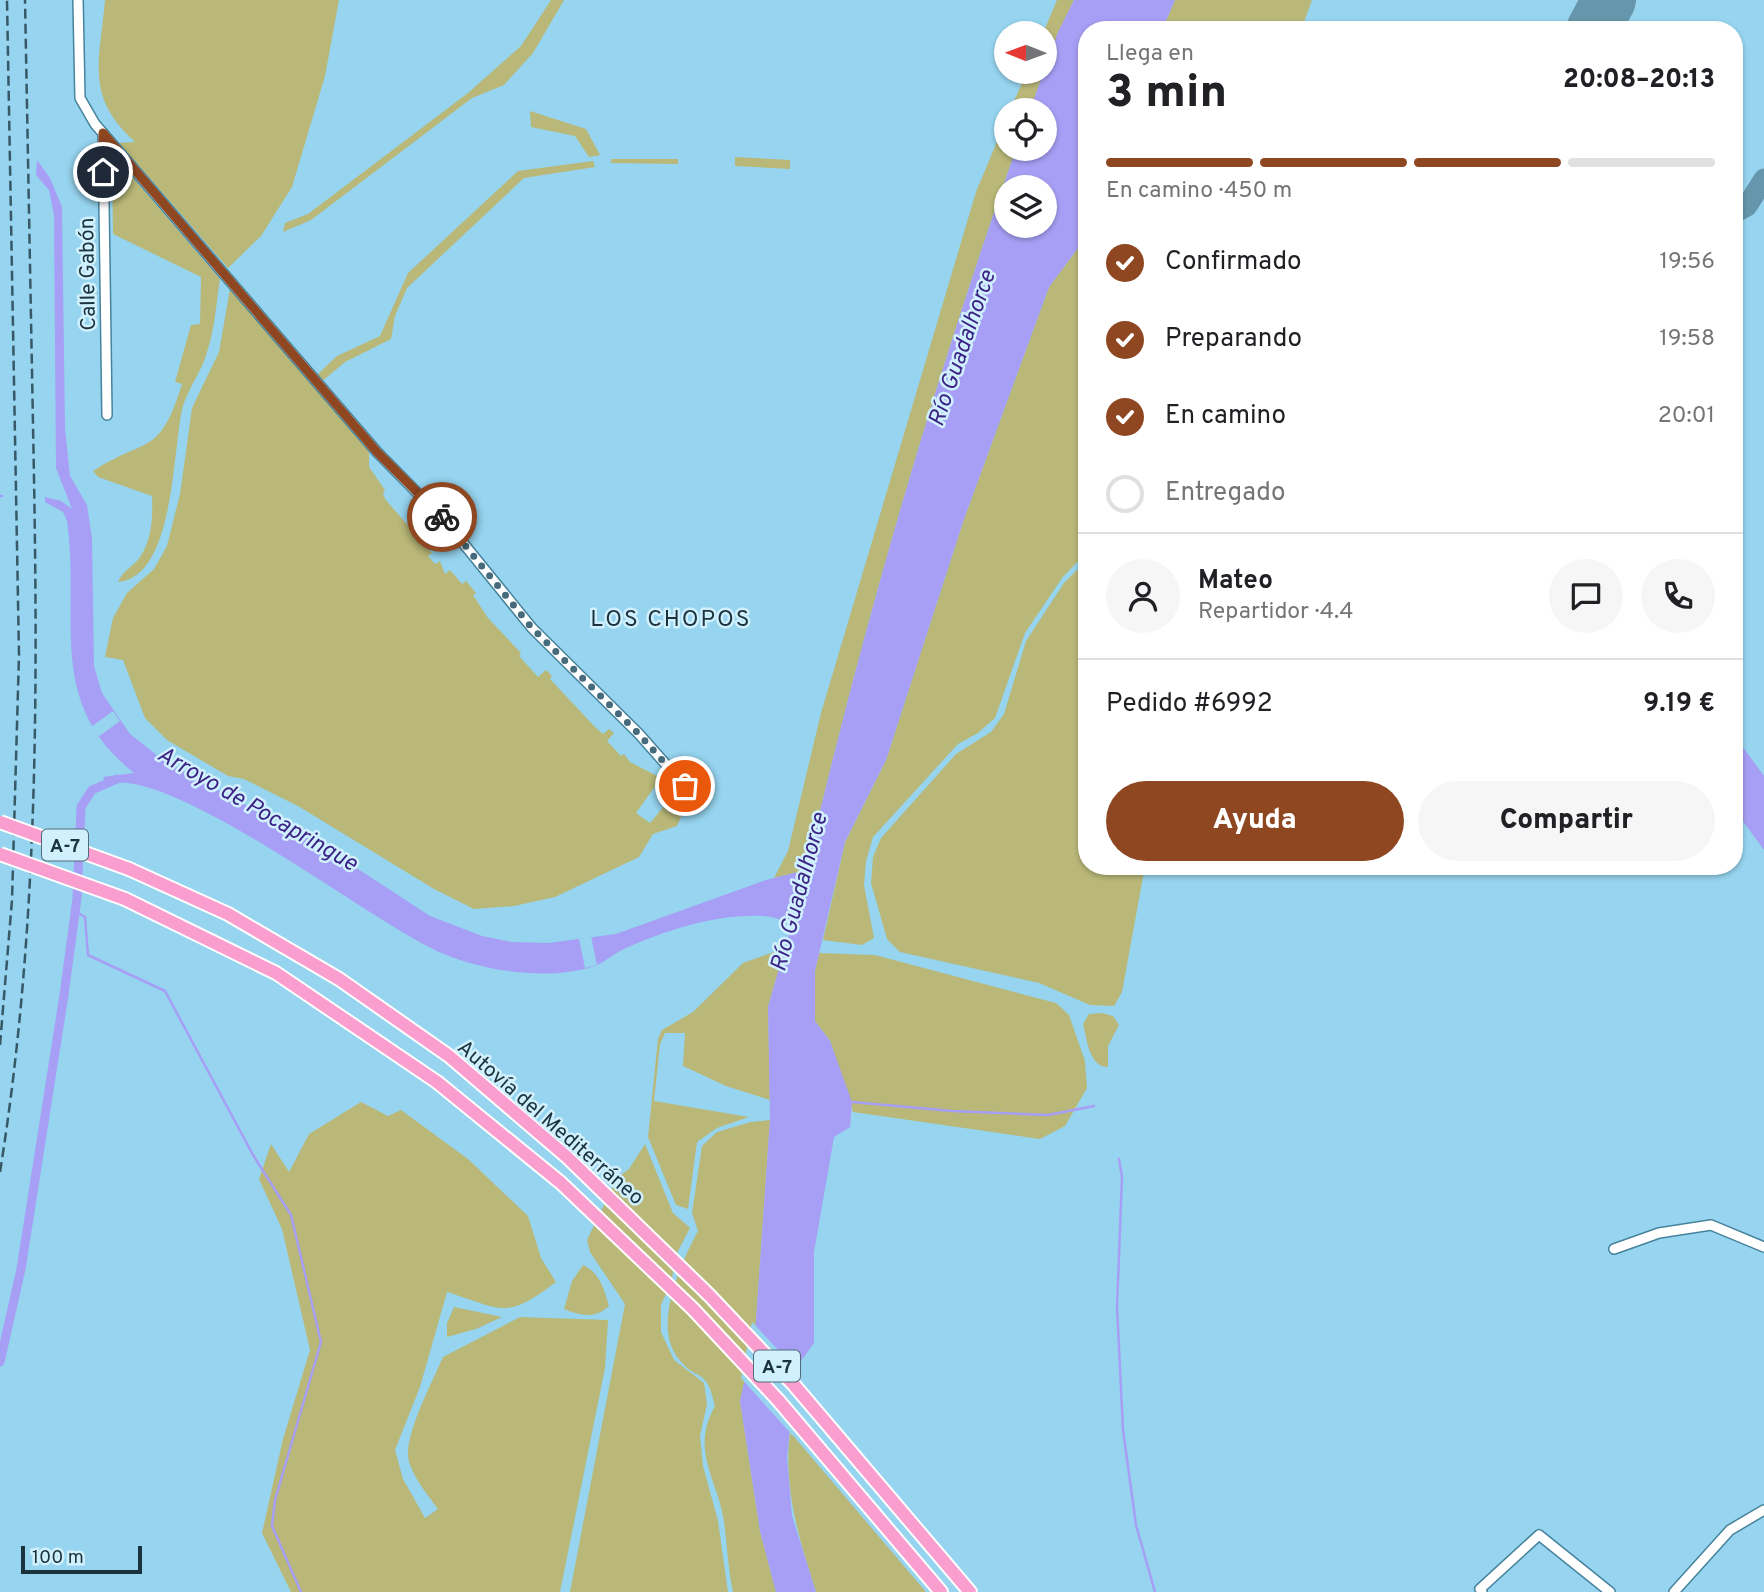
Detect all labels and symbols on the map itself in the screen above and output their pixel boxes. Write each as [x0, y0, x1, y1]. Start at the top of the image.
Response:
north arrow [994, 21, 1057, 84]
pin [73, 142, 133, 202]
street label: Calle Gabón [74, 217, 103, 331]
water label: Río Guadalhorce [923, 266, 1004, 431]
courier [407, 482, 477, 552]
district label: LOS CHOPOS [590, 606, 752, 635]
water label: Arroyo de Pocapringue [151, 741, 363, 880]
pin [655, 756, 715, 816]
water label: Río Guadalhorce [765, 809, 836, 975]
road number: A-7 [42, 830, 88, 860]
street label: Autovía del Mediterráneo [451, 1035, 649, 1212]
road number: A-7 [754, 1350, 800, 1382]
scale bar [21, 1543, 142, 1575]

